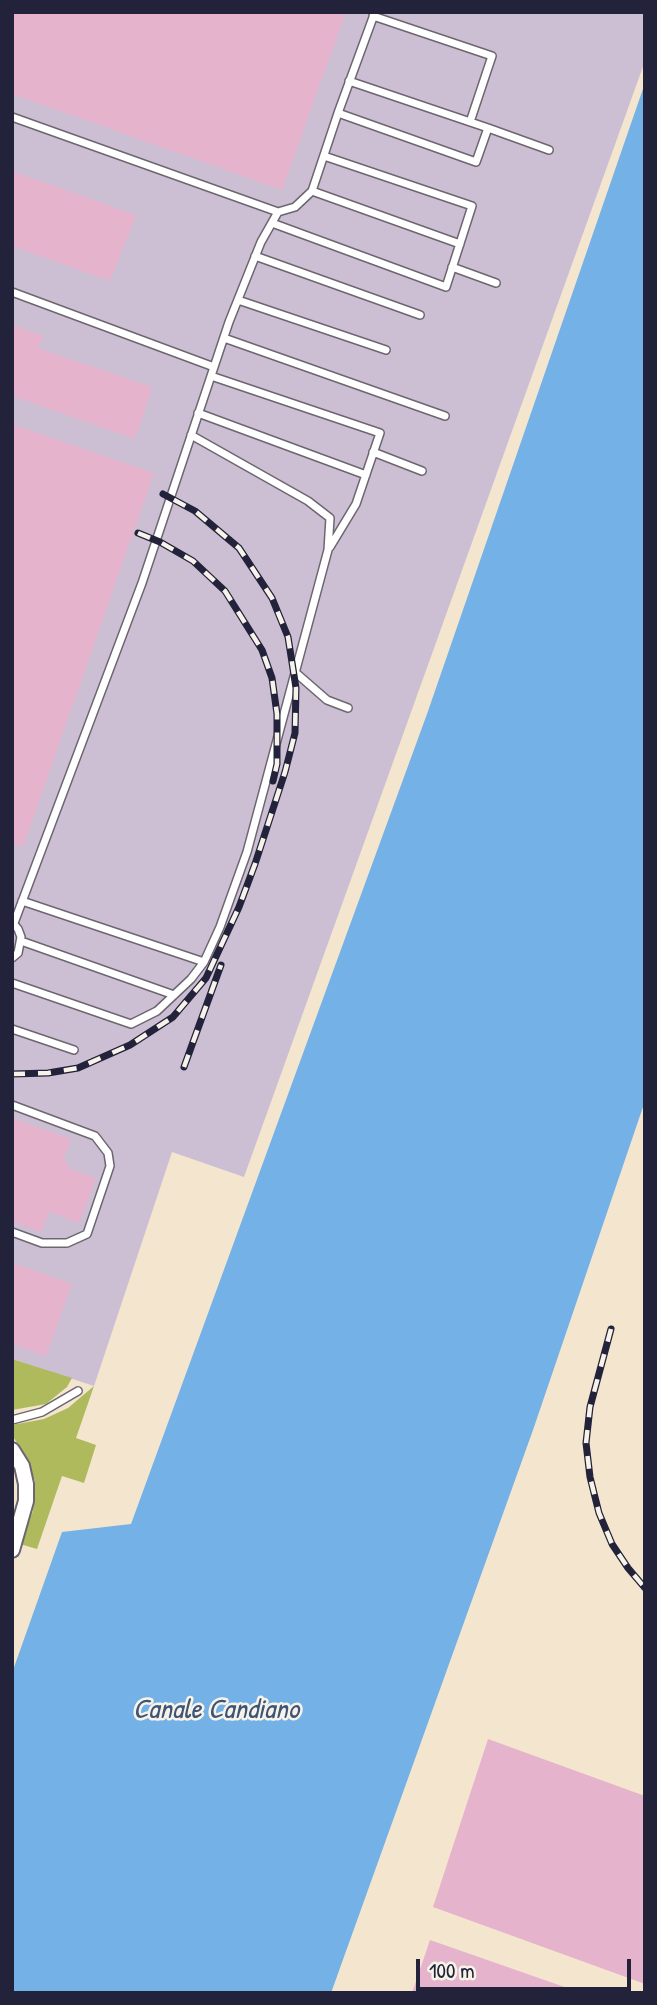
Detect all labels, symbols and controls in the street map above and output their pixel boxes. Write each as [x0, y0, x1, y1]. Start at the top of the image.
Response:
water label: Canale Candiano [133, 1694, 299, 1728]
scale bar [419, 1946, 634, 1990]
text: 100 m [429, 1956, 475, 1985]

